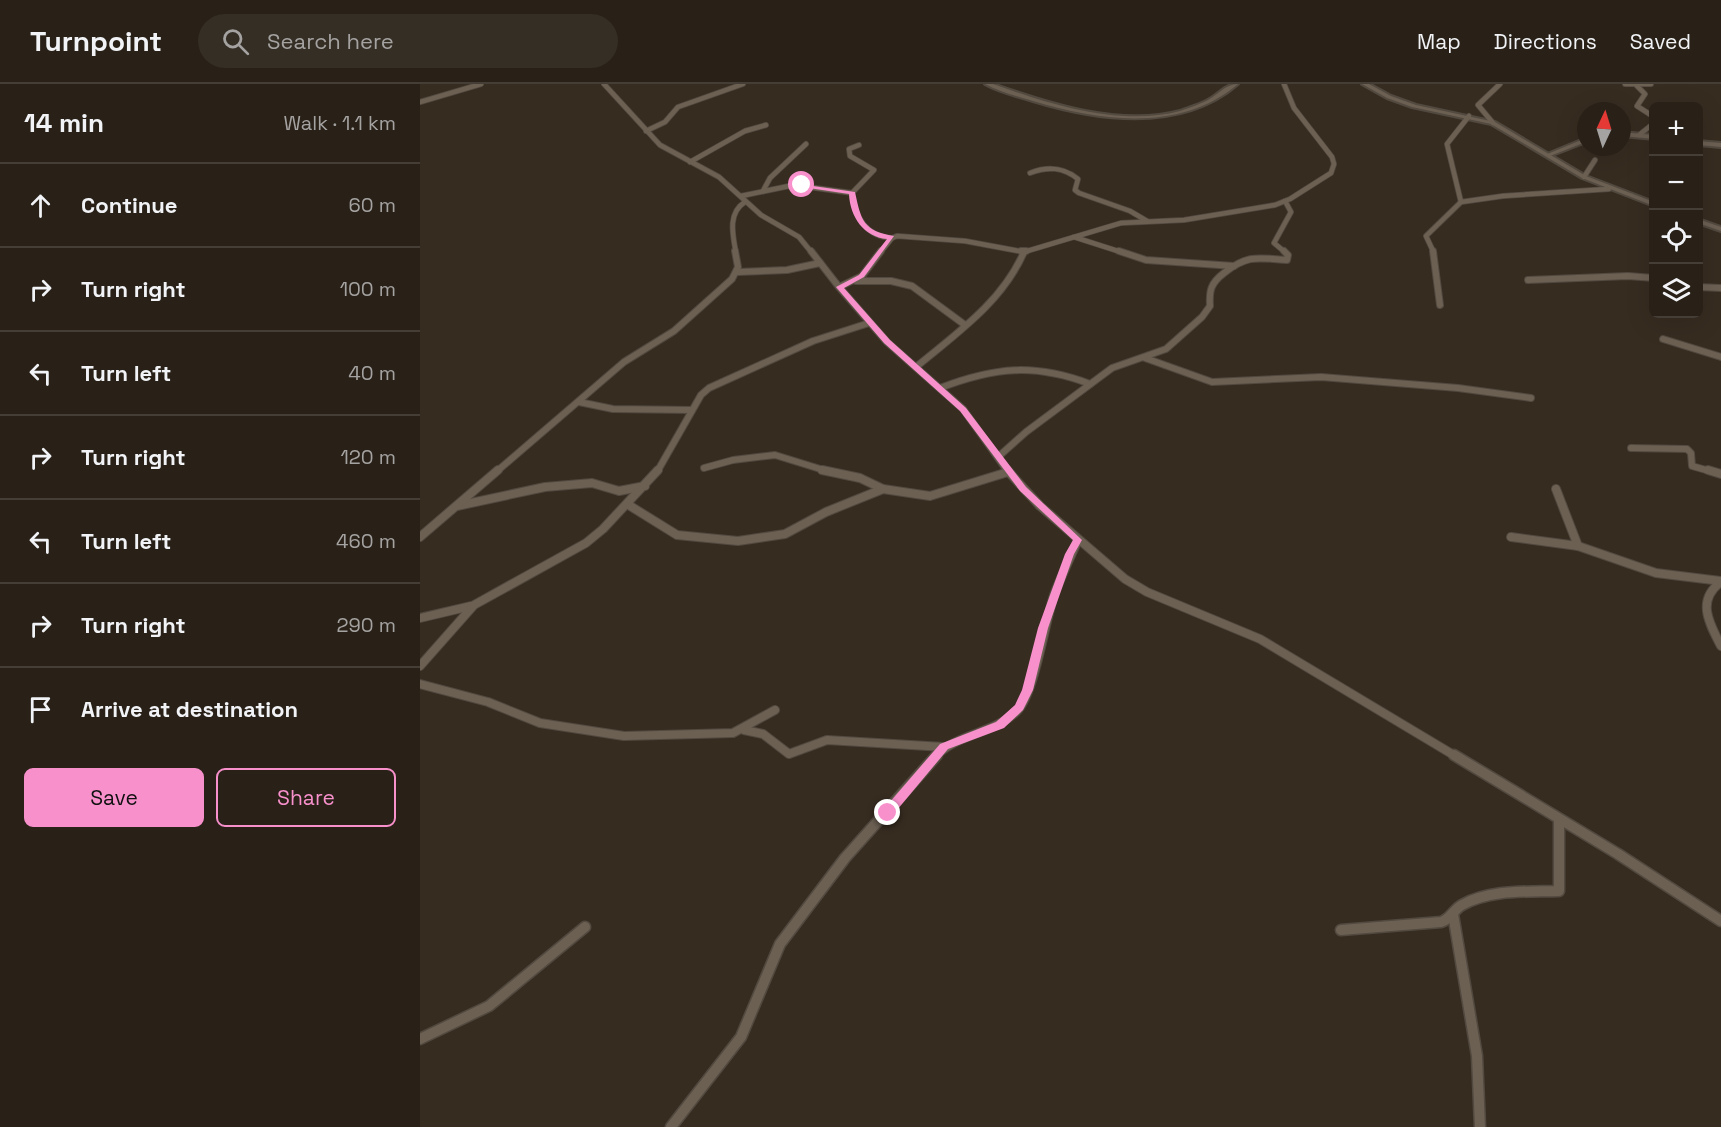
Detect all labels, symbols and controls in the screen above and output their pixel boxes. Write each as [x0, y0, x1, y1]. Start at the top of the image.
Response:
search box [198, 14, 618, 68]
text: Turnpoint [30, 23, 162, 59]
icon: search [219, 25, 252, 58]
text: Search here [267, 27, 394, 55]
text: Map [1417, 28, 1461, 55]
text: Directions [1494, 28, 1597, 55]
text: Saved [1630, 28, 1691, 55]
north arrow [1577, 102, 1631, 156]
map controls [1649, 102, 1703, 318]
button: + [1649, 102, 1703, 156]
text: 14 min [24, 106, 104, 140]
text: Walk · 1.1 km [283, 110, 396, 136]
button: − [1649, 156, 1703, 210]
route start [788, 171, 814, 197]
icon: ahead [24, 189, 57, 222]
text: Continue [81, 191, 177, 219]
text: 60 m [349, 192, 396, 218]
button: locate [1649, 210, 1703, 264]
button: layers [1649, 264, 1703, 318]
icon: right [24, 273, 57, 306]
text: Turn right [81, 275, 186, 303]
text: 100 m [340, 276, 396, 302]
icon: left [24, 357, 57, 390]
text: Turn left [81, 359, 171, 387]
text: 40 m [348, 360, 396, 386]
icon: right [24, 441, 57, 474]
text: Turn right [81, 443, 186, 471]
text: 120 m [340, 444, 396, 470]
icon: left [24, 525, 57, 558]
text: Turn left [81, 527, 171, 555]
text: 460 m [336, 528, 396, 554]
icon: right [24, 609, 57, 642]
text: Turn right [81, 611, 186, 639]
text: 290 m [337, 612, 396, 638]
icon: arrive [24, 693, 57, 726]
text: Arrive at destination [81, 695, 298, 723]
button: Save [24, 768, 204, 827]
button: Share [216, 768, 396, 827]
route end [874, 799, 900, 825]

